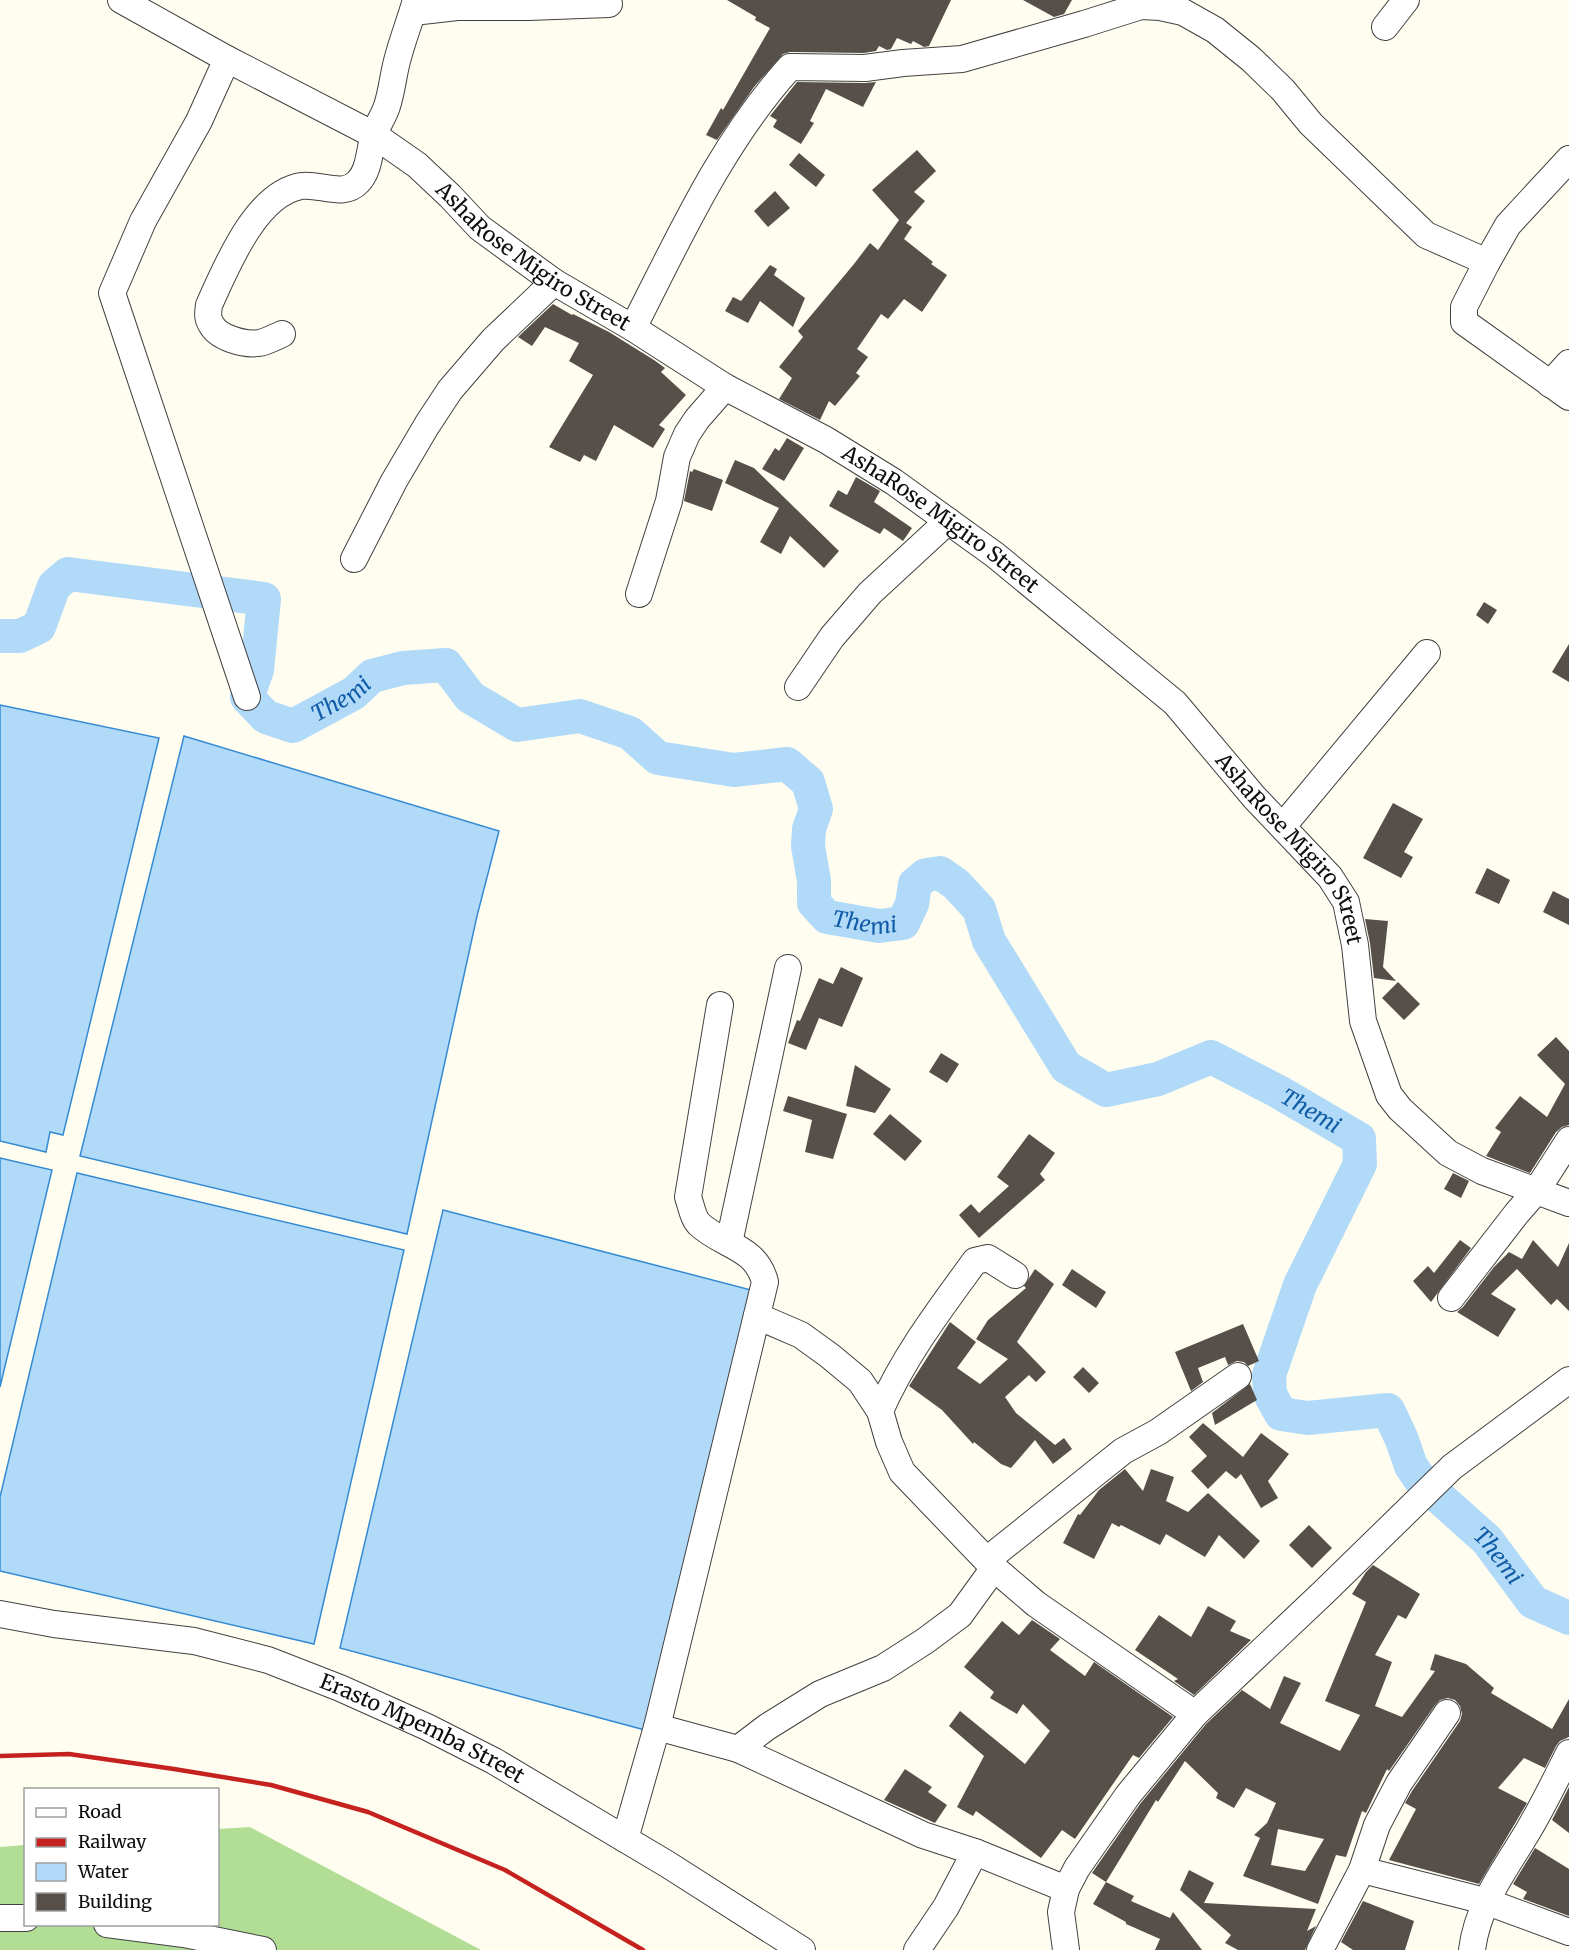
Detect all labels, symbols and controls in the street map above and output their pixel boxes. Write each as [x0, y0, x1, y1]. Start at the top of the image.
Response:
street label: AshaRose Migiro Street [430, 175, 635, 337]
street label: AshaRose Migiro Street [836, 439, 1045, 599]
water label: Themi [306, 670, 377, 728]
street label: AshaRose Migiro Street [1209, 746, 1369, 947]
water label: Themi [830, 904, 899, 941]
water label: Themi [1276, 1082, 1346, 1139]
water label: Themi [1468, 1521, 1529, 1590]
street label: Erasto Mpemba Street [316, 1667, 529, 1789]
legend [24, 1788, 219, 1926]
text: Road [78, 1800, 122, 1823]
text: Railway [78, 1830, 147, 1853]
text: Water [77, 1860, 129, 1883]
text: Building [78, 1890, 152, 1913]

